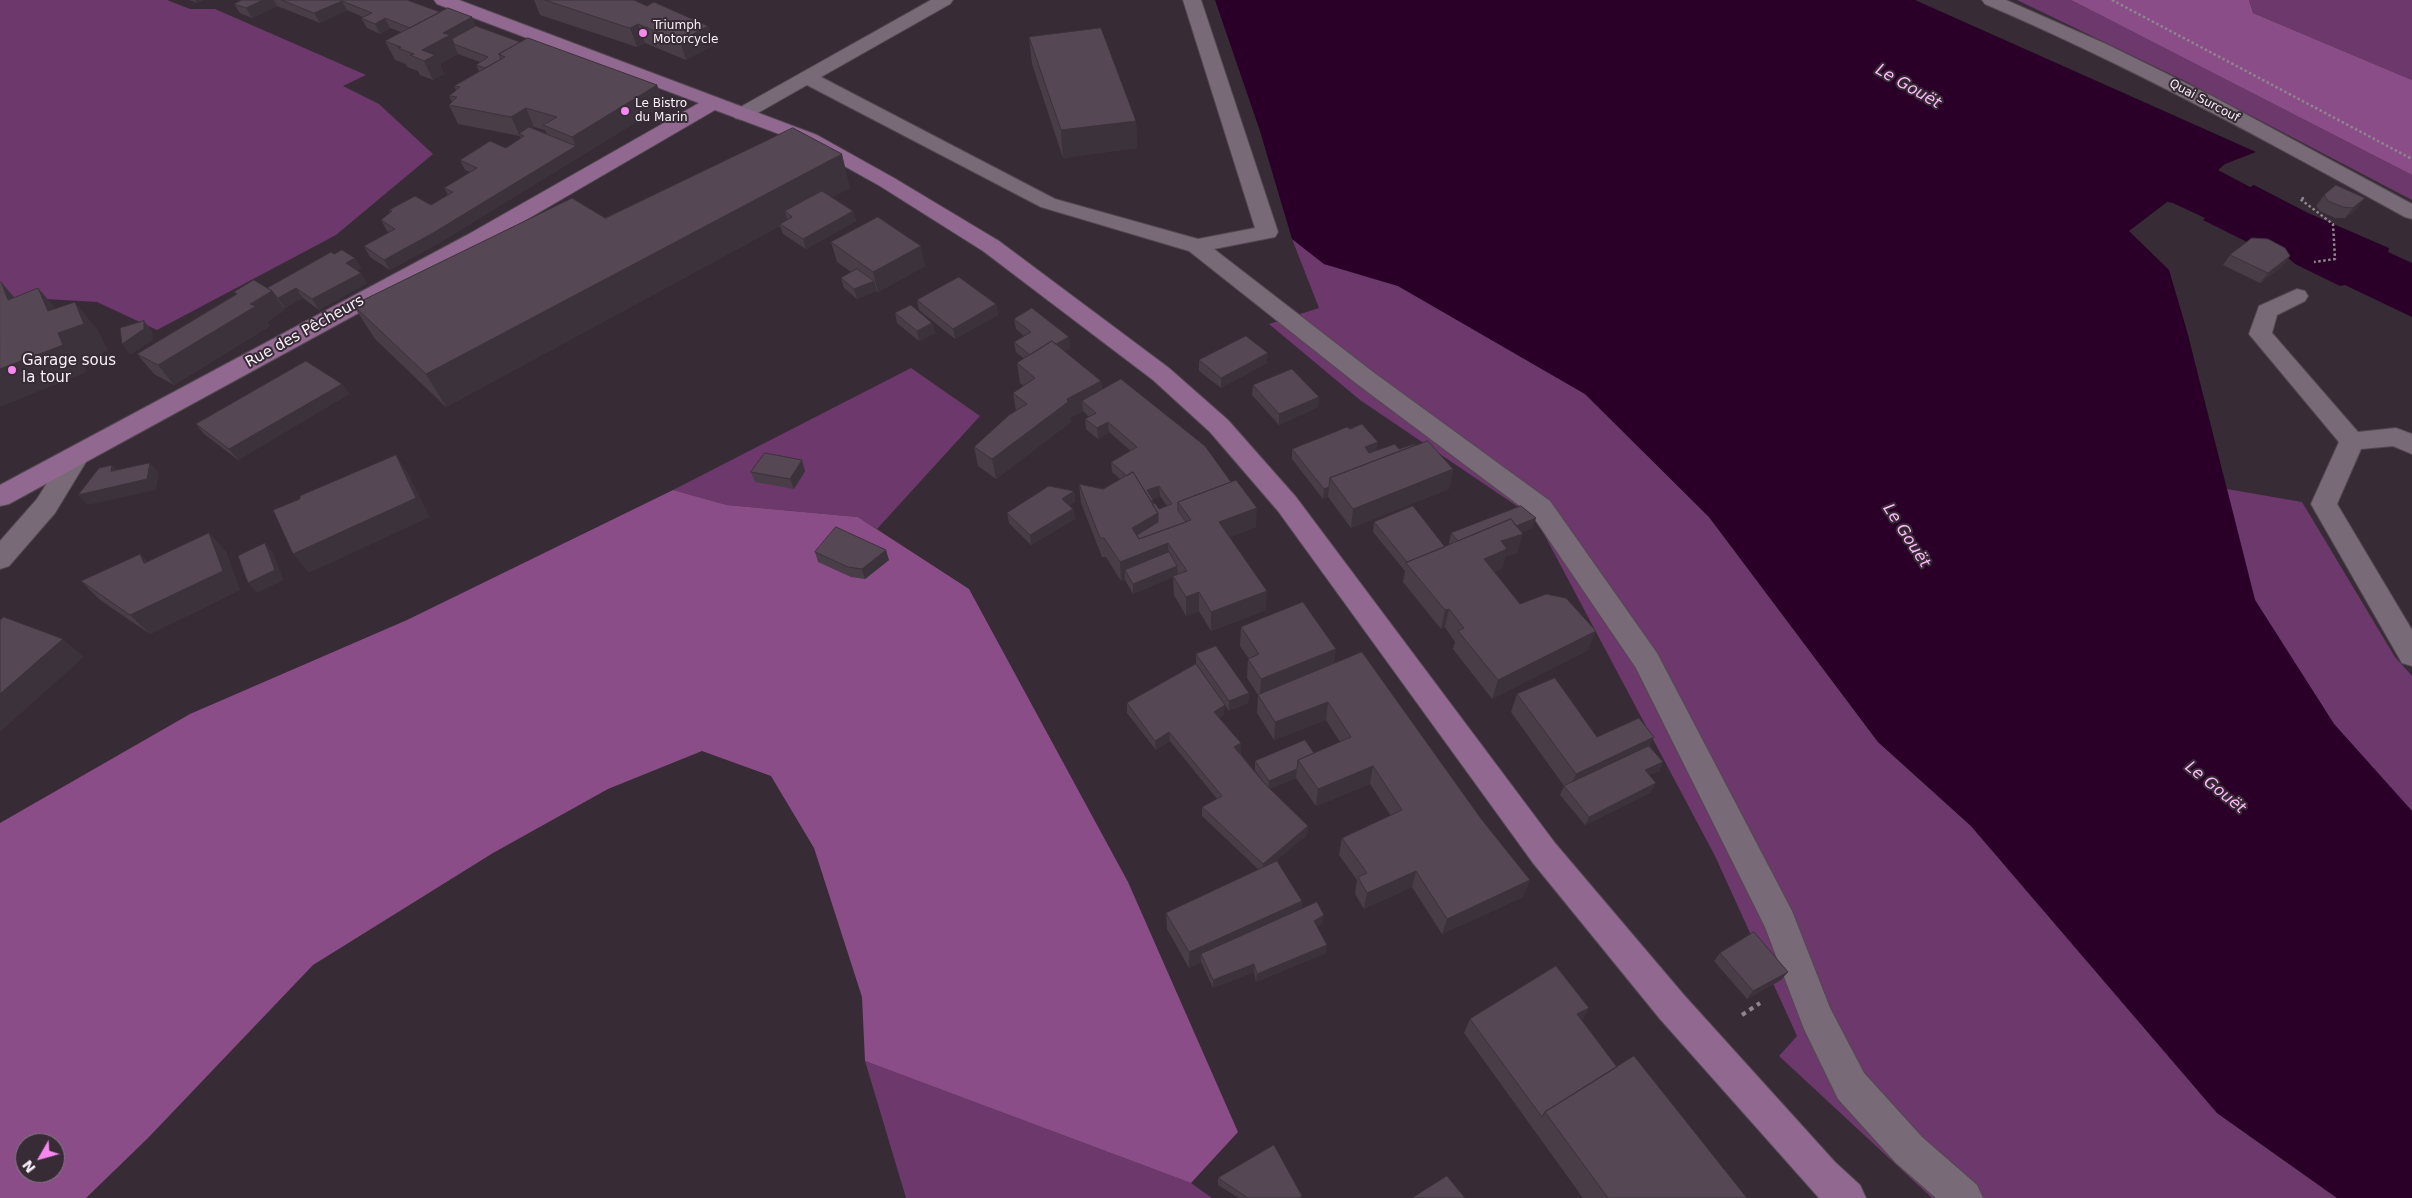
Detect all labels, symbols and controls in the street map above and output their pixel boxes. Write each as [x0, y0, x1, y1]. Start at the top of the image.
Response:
place label: Triumph Motorcycle [653, 19, 718, 47]
marker: Triumph Motorcycle [637, 27, 649, 39]
water label: Le Gouët [1872, 61, 1944, 113]
street label: Quai Surcouf [2167, 77, 2241, 125]
place label: Le Bistro du Marin [635, 97, 688, 125]
marker: Le Bistro du Marin [619, 105, 631, 117]
street label: Rue des Pêcheurs [243, 292, 367, 372]
place label: Garage sous la tour [22, 352, 116, 387]
marker: Garage sous la tour [6, 364, 18, 376]
water label: Le Gouët [1878, 500, 1934, 572]
water label: Le Gouët [2181, 758, 2249, 818]
north arrow [15, 1133, 65, 1183]
text: N [19, 1157, 39, 1176]

